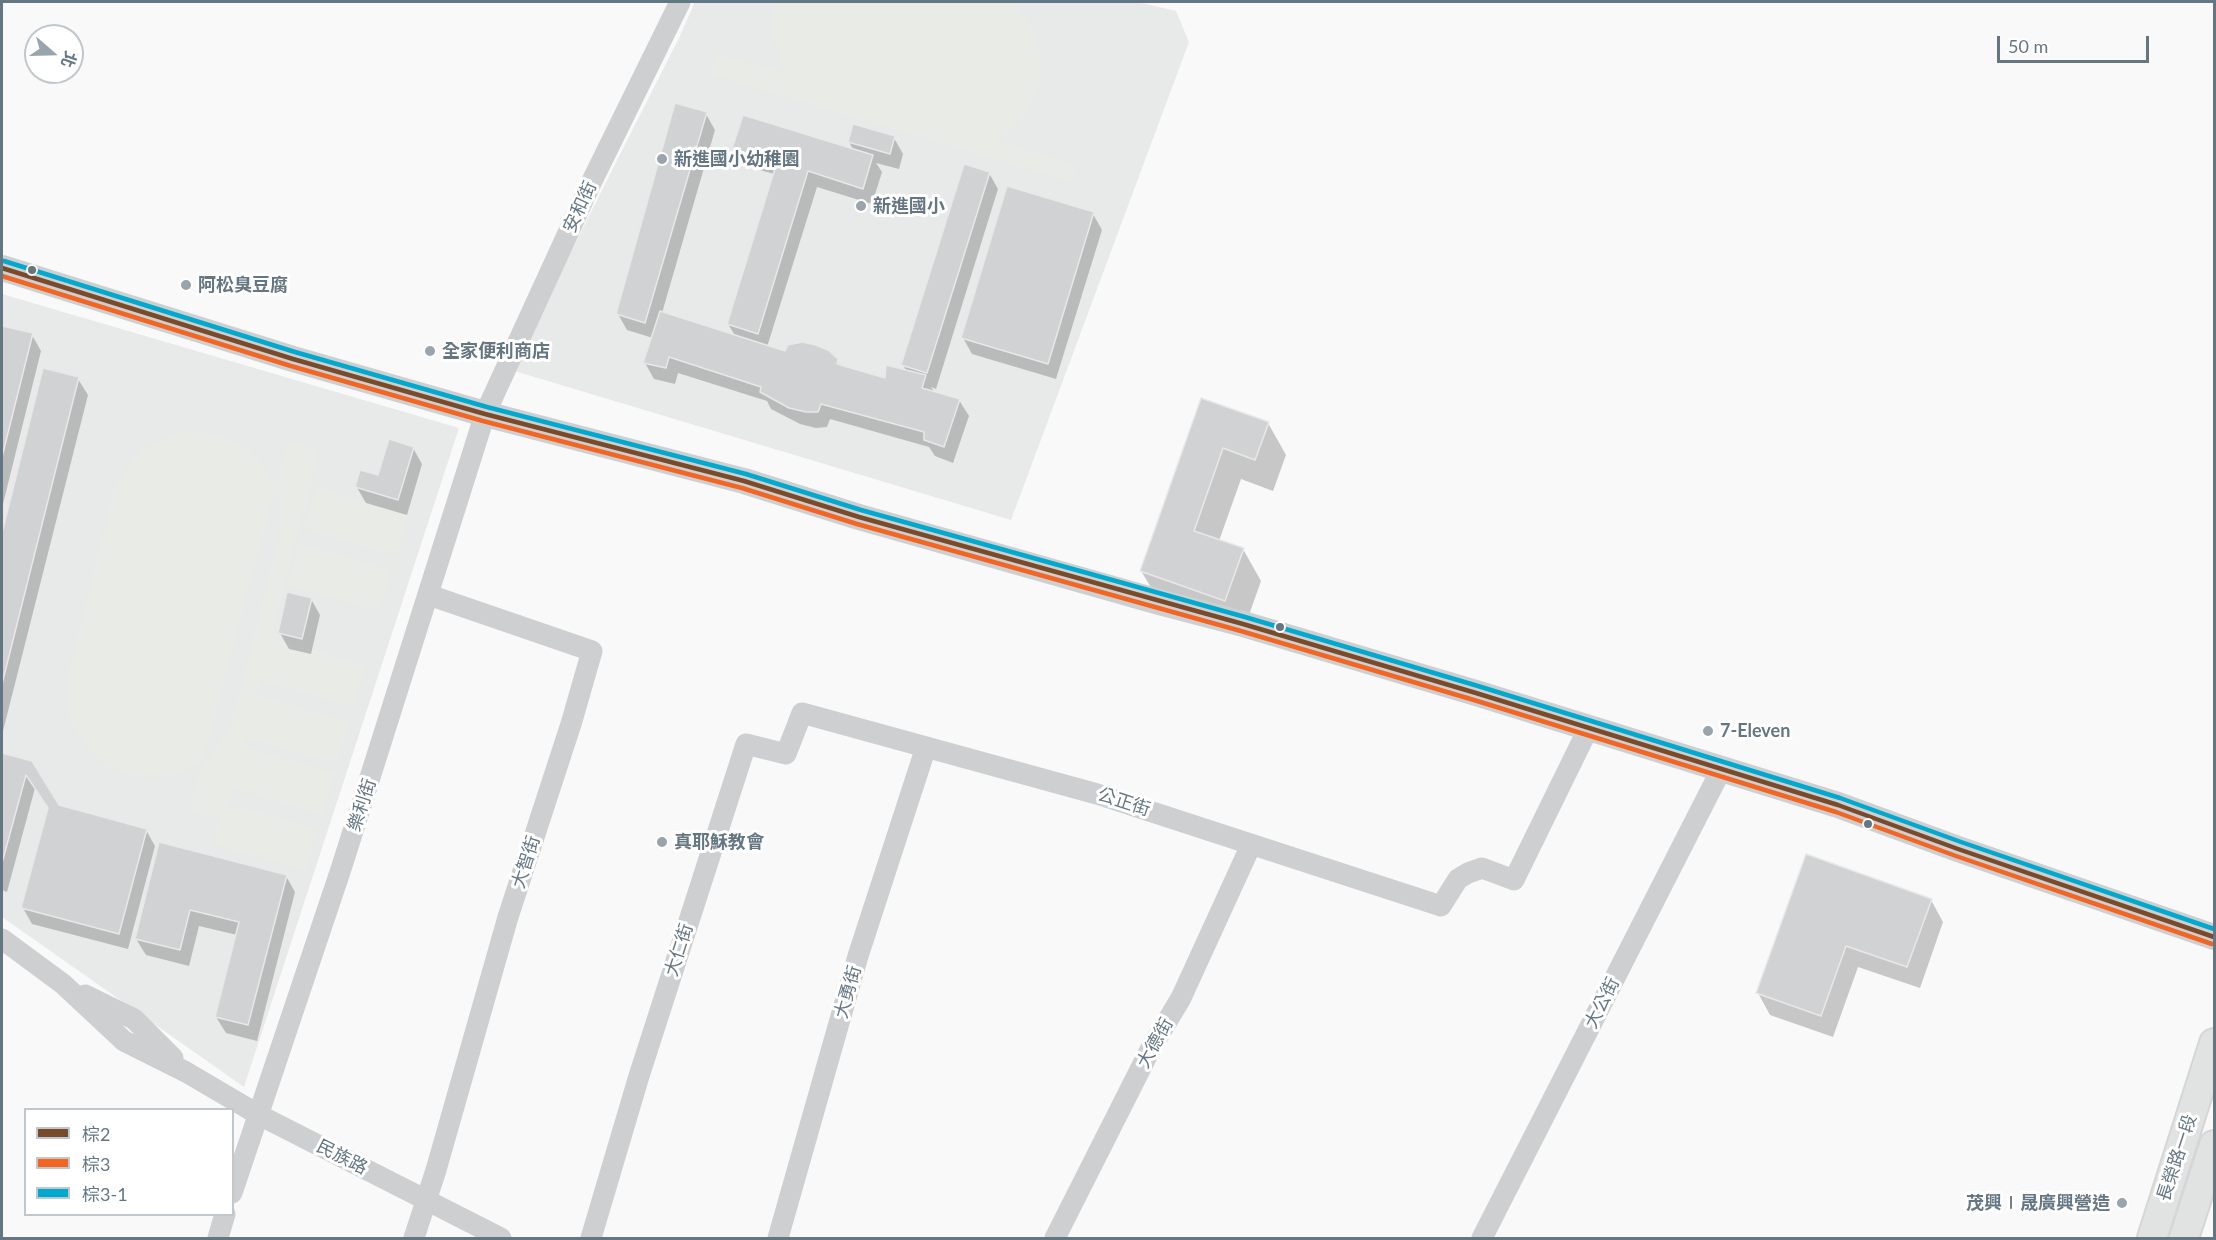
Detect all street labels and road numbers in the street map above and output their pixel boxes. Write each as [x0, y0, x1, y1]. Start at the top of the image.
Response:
street label: 安和街 [559, 178, 601, 236]
street label: 樂利街 [343, 776, 381, 834]
street label: 公正街 [1095, 783, 1153, 821]
street label: 大智街 [507, 833, 545, 891]
street label: 大仁街 [660, 921, 698, 979]
street label: 大勇街 [830, 963, 866, 1021]
street label: 大公街 [1580, 974, 1624, 1032]
street label: 大德街 [1132, 1014, 1178, 1072]
street label: 長榮路一段 [2153, 1112, 2201, 1204]
street label: 民族路 [313, 1135, 371, 1179]

